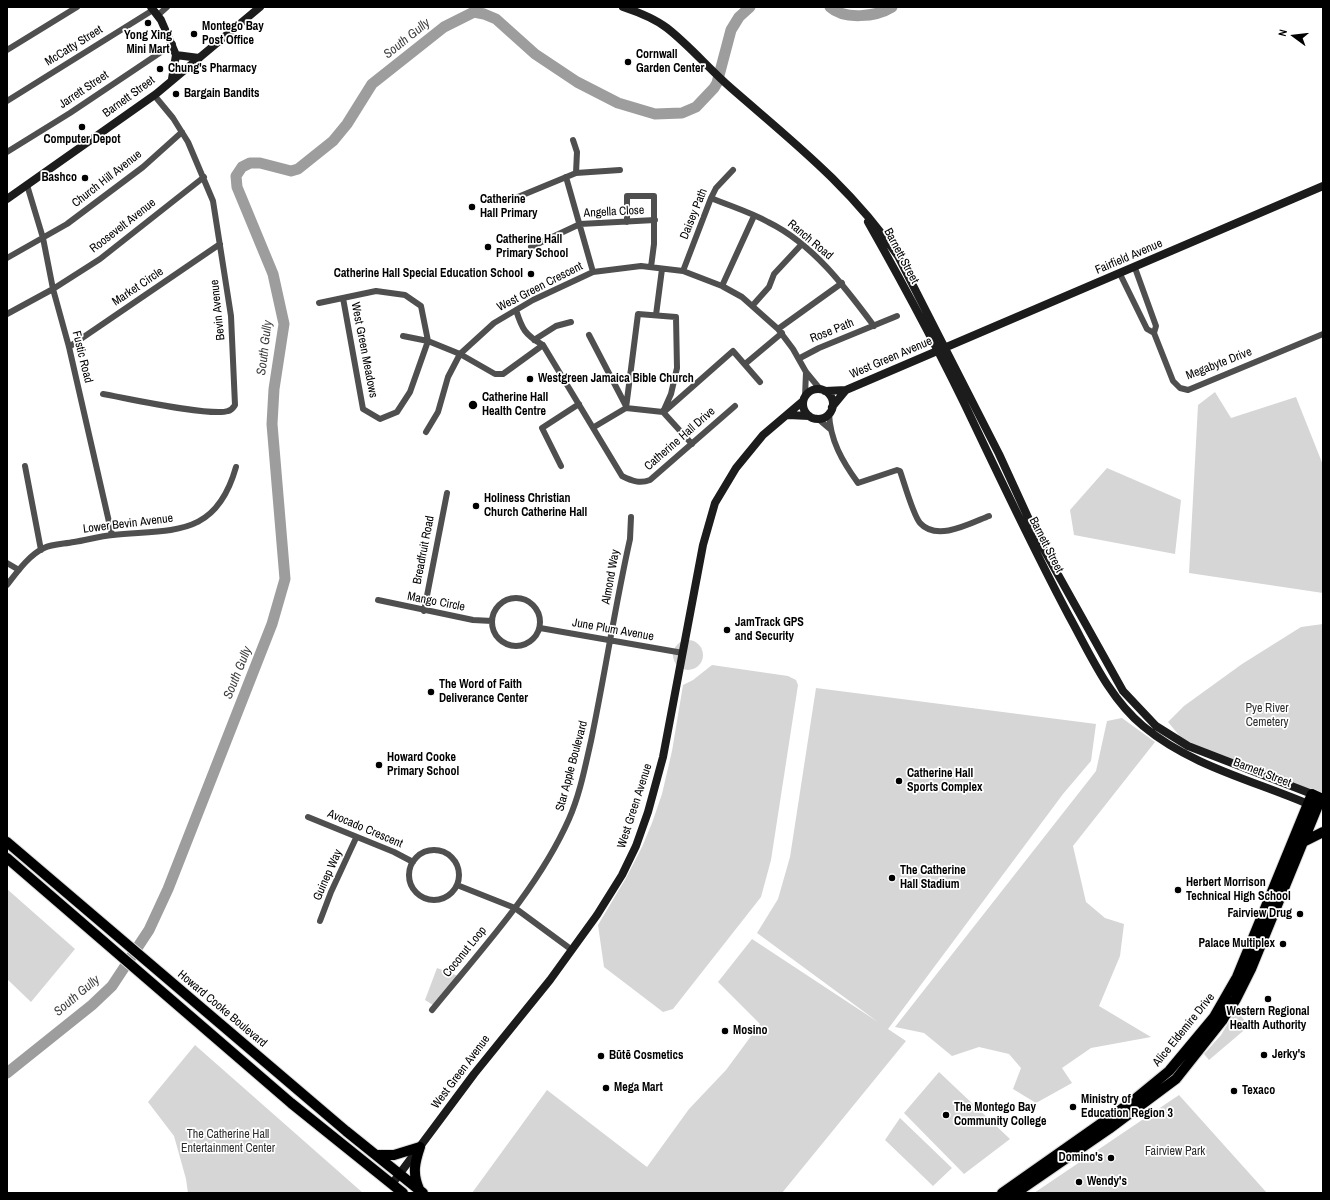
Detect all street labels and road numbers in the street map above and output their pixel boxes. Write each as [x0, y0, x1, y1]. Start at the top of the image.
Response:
street label: McCatty Street [43, 23, 105, 69]
street label: Jarrett Street [56, 68, 112, 112]
street label: Barnett Street [100, 73, 158, 121]
street label: Church Hill Avenue [69, 147, 145, 211]
street label: Daisey Path [677, 186, 711, 242]
street label: Roosevelt Avenue [87, 196, 159, 256]
street label: Angella Close [583, 203, 645, 221]
street label: Ranch Road [784, 217, 836, 263]
street label: Barnett Street [880, 226, 922, 286]
street label: Fairfield Avenue [1093, 236, 1165, 278]
street label: West Green Crescent [495, 259, 585, 315]
street label: Market Circle [110, 265, 166, 309]
street label: Bevin Avenue [208, 279, 228, 341]
street label: West Green Meadows [348, 301, 380, 399]
street label: Rose Path [808, 316, 856, 346]
street label: Fustic Road [69, 330, 95, 384]
street label: West Green Avenue [848, 334, 934, 382]
street label: Megabyte Drive [1184, 345, 1254, 383]
street label: Catherine Hall Drive [642, 404, 718, 474]
street label: Lower Bevin Avenue [82, 511, 174, 537]
street label: Breadfruit Road [410, 515, 438, 585]
street label: Barnett Street [1026, 515, 1066, 575]
street label: Almond Way [599, 548, 623, 606]
street label: Mango Circle [406, 589, 466, 615]
street label: June Plum Avenue [571, 616, 655, 644]
street label: Star Apple Boulevard [553, 719, 591, 813]
street label: Barnett Street [1231, 755, 1293, 791]
street label: West Green Avenue [615, 762, 655, 850]
street label: Avocado Crescent [325, 807, 405, 851]
street label: Guinep Way [310, 847, 346, 903]
street label: Coconut Loop [440, 924, 490, 980]
street label: Howard Cooke Boulevard [174, 967, 270, 1051]
street label: Alice Eldemire Drive [1150, 990, 1218, 1070]
street label: West Green Avenue [429, 1032, 493, 1112]

